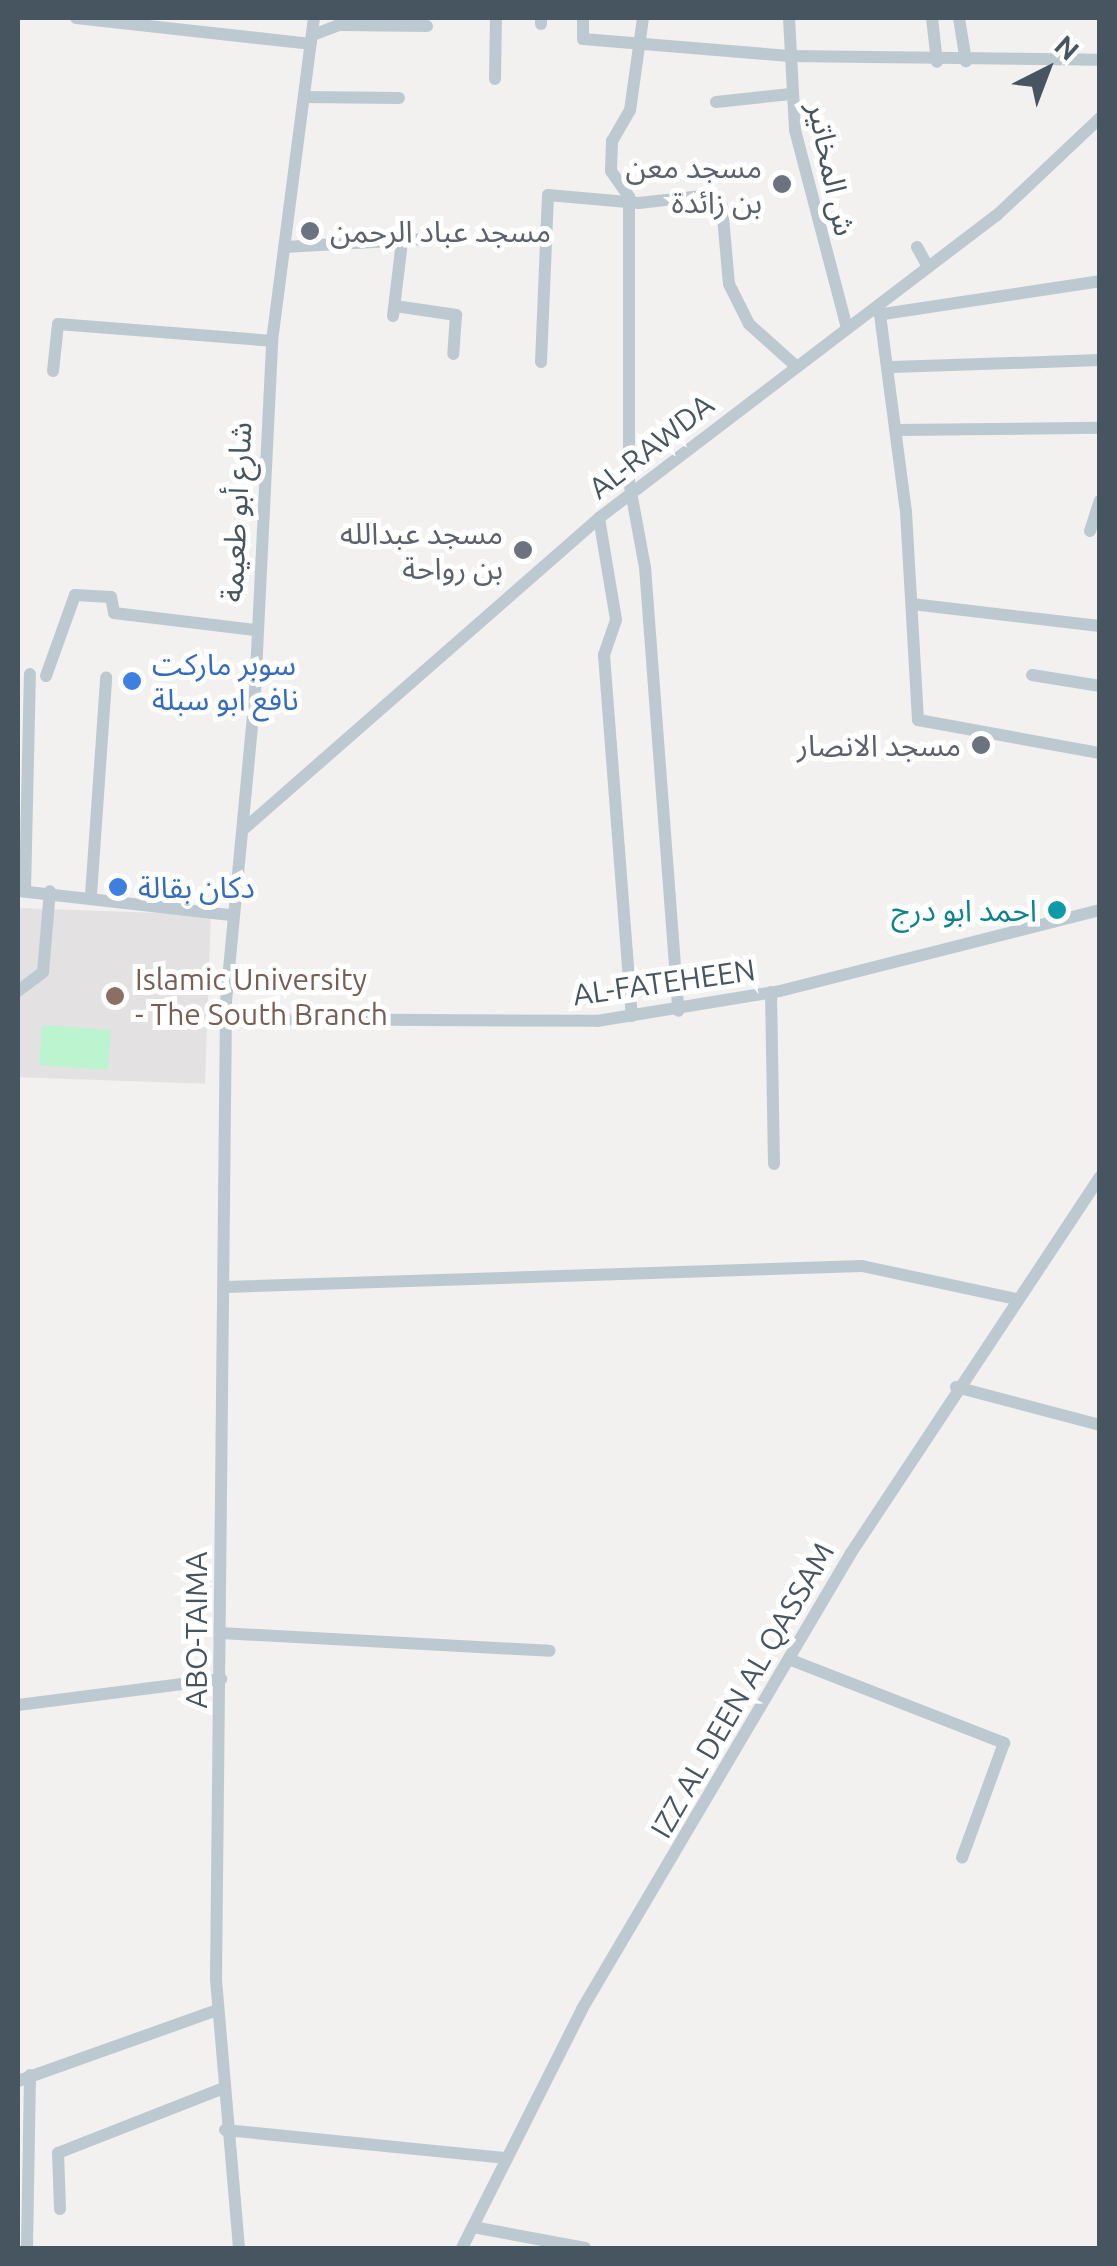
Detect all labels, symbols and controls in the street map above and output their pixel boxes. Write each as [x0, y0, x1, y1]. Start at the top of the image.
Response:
north arrow [997, 20, 1097, 120]
text: N [1049, 29, 1086, 66]
street label: ش المخاتير [800, 99, 864, 239]
place label: مسجد معن بن زائدة [626, 149, 762, 220]
marker: مسجد معن بن زائدة [771, 173, 793, 195]
place label: مسجد عباد الرحمن [330, 213, 551, 249]
marker: مسجد عباد الرحمن [299, 220, 321, 242]
street label: AL-RAWDA [581, 386, 721, 506]
street label: شارع أبو طعيمة [213, 421, 259, 603]
place label: مسجد عبدالله بن رواحة [340, 515, 503, 586]
marker: مسجد عبدالله بن رواحة [512, 539, 534, 561]
place label: سوبر ماركت نافع ابو سبلة [152, 646, 299, 716]
marker: سوبر ماركت نافع ابو سبلة [121, 670, 143, 692]
place label: مسجد الانصار [797, 727, 961, 763]
marker: مسجد الانصار [970, 734, 992, 756]
place label: دكان بقالة [138, 869, 255, 905]
marker: دكان بقالة [107, 876, 129, 898]
place label: احمد ابو درج [891, 892, 1037, 928]
marker: احمد ابو درج [1046, 899, 1068, 921]
street label: AL-FATEHEEN [570, 951, 758, 1013]
place label: Islamic University - The South Branch [135, 961, 388, 1032]
marker: Islamic University - The South Branch [104, 985, 126, 1007]
street label: IZZ AL DEEN AL QASSAM [643, 1536, 841, 1844]
street label: ABO-TAIMA [178, 1551, 214, 1709]

